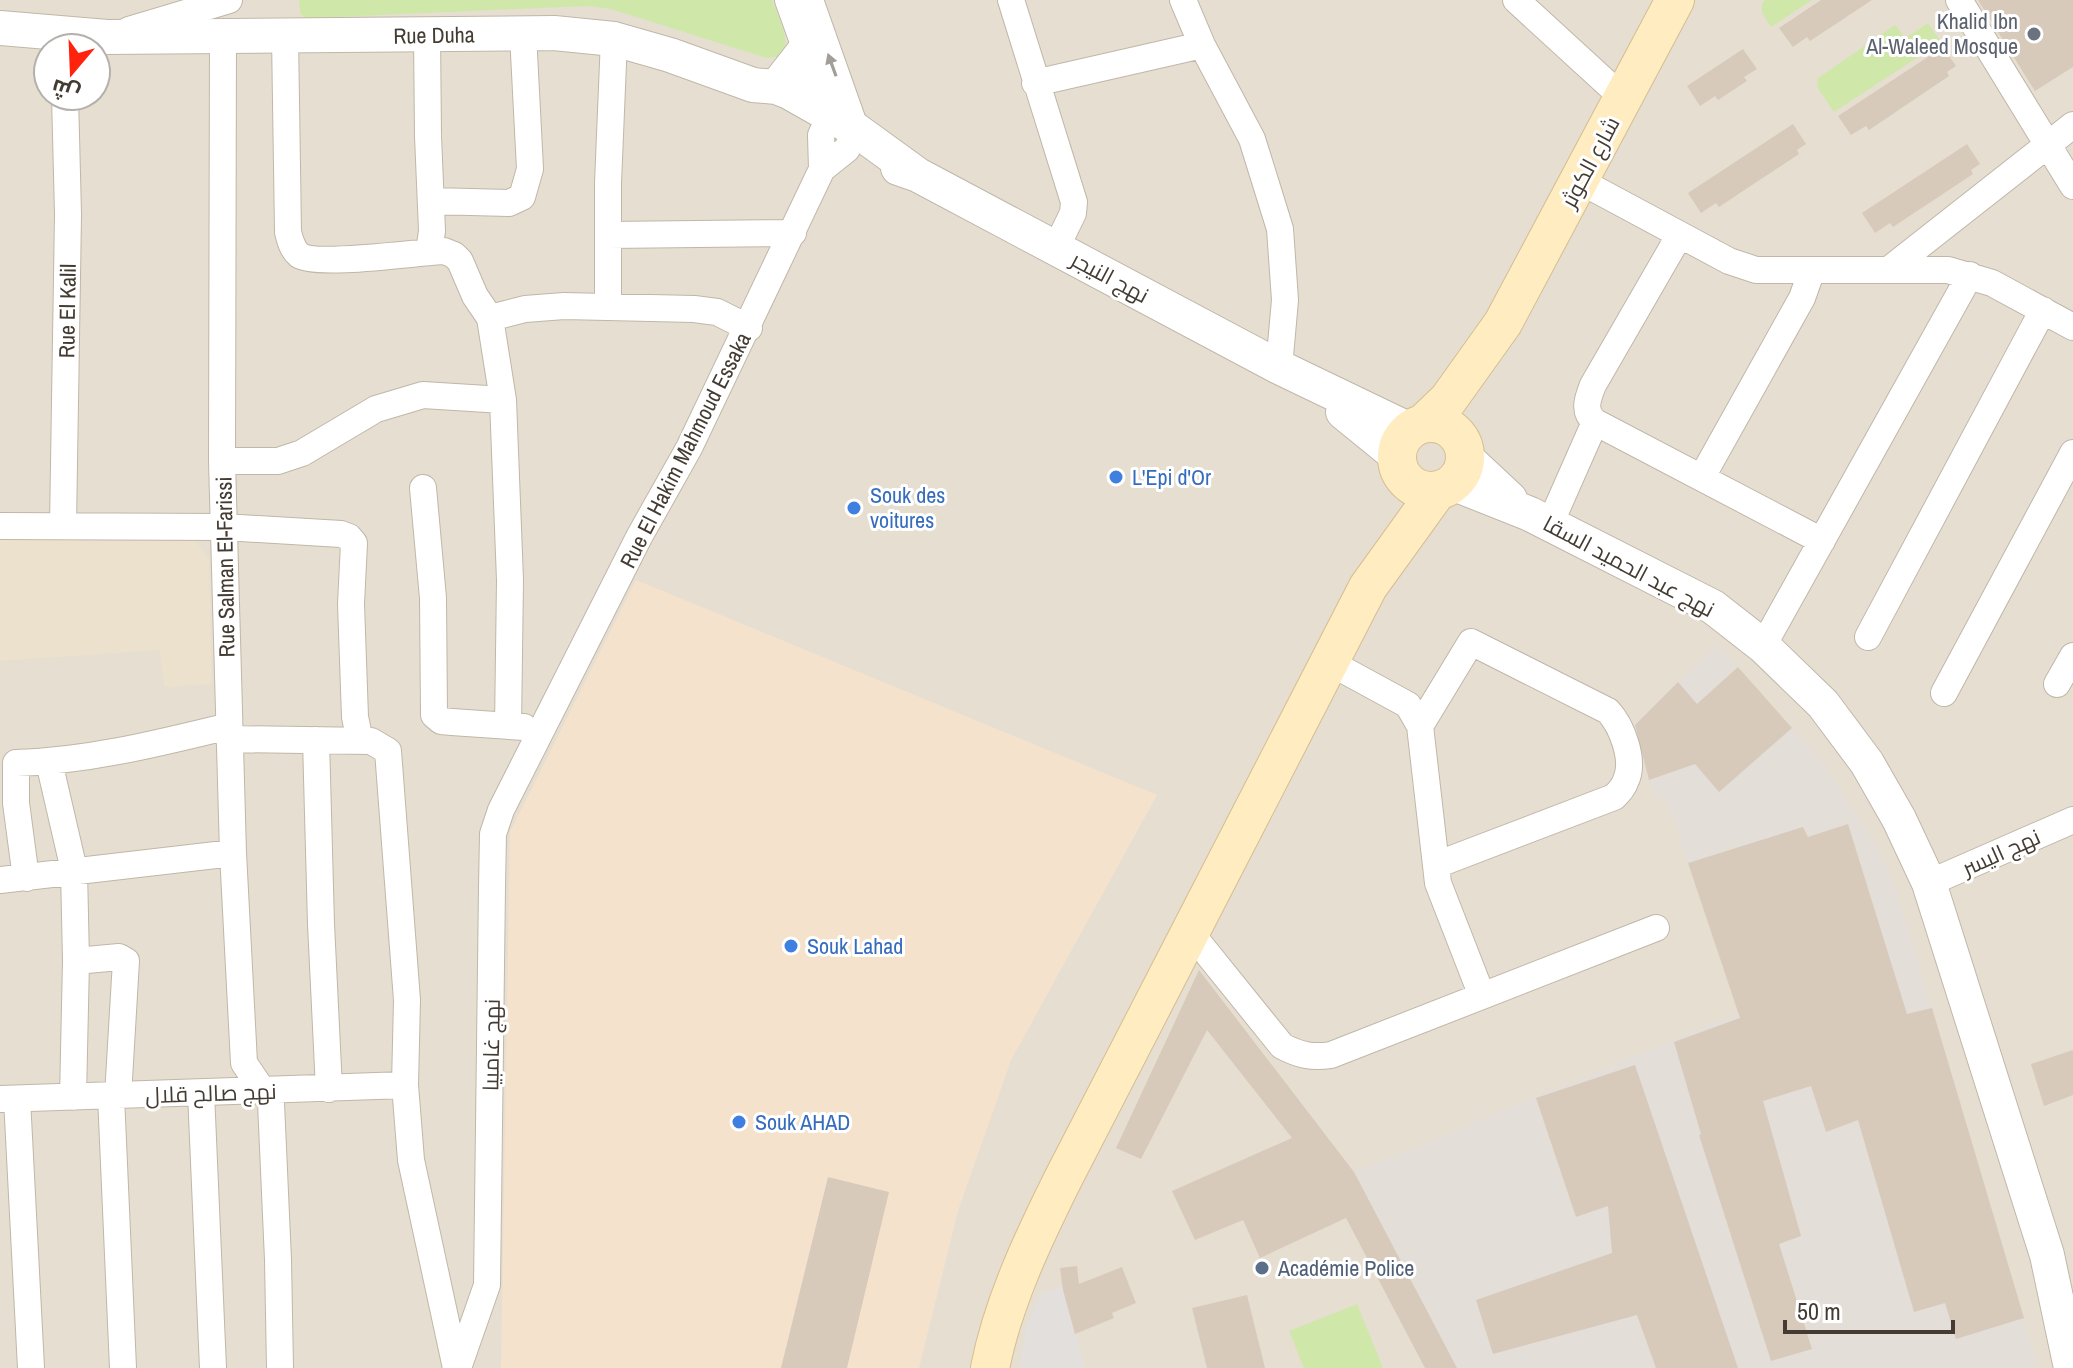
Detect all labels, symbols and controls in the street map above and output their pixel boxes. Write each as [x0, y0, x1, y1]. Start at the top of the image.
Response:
place label: Khalid Ibn Al-Waleed Mosque [1865, 6, 2018, 61]
street label: Rue Duha [393, 19, 475, 51]
marker: Khalid Ibn Al-Waleed Mosque [2025, 25, 2043, 43]
north arrow [32, 32, 112, 112]
one-way arrow [826, 53, 838, 77]
text: ش [47, 72, 84, 110]
street label: شارع الكوثر [1553, 111, 1627, 215]
street label: نهج النيجر [1064, 243, 1154, 310]
street label: Rue El Kalil [51, 264, 83, 358]
street label: Rue El Hakim Mahmoud Essaka [612, 327, 758, 573]
place label: L'Epi d'Or [1132, 462, 1211, 492]
marker: L'Epi d'Or [1107, 468, 1125, 486]
street label: Rue Salman El-Farissi [208, 476, 242, 658]
place label: Souk des voitures [870, 480, 945, 535]
marker: Souk des voitures [845, 499, 863, 517]
street label: نهج عبد الحميد السقا [1538, 508, 1720, 624]
street label: نهج اليسر [1955, 821, 2045, 883]
place label: Souk Lahad [807, 931, 903, 961]
marker: Souk Lahad [782, 937, 800, 955]
street label: نهج غامبيا [475, 999, 507, 1091]
street label: نهج صالح قلال [145, 1076, 277, 1110]
place label: Souk AHAD [755, 1107, 850, 1137]
marker: Souk AHAD [730, 1113, 748, 1131]
place label: Académie Police [1277, 1253, 1414, 1283]
marker: Académie Police [1253, 1259, 1271, 1277]
scale bar [1785, 1284, 1953, 1334]
text: 50 m [1797, 1295, 1841, 1327]

